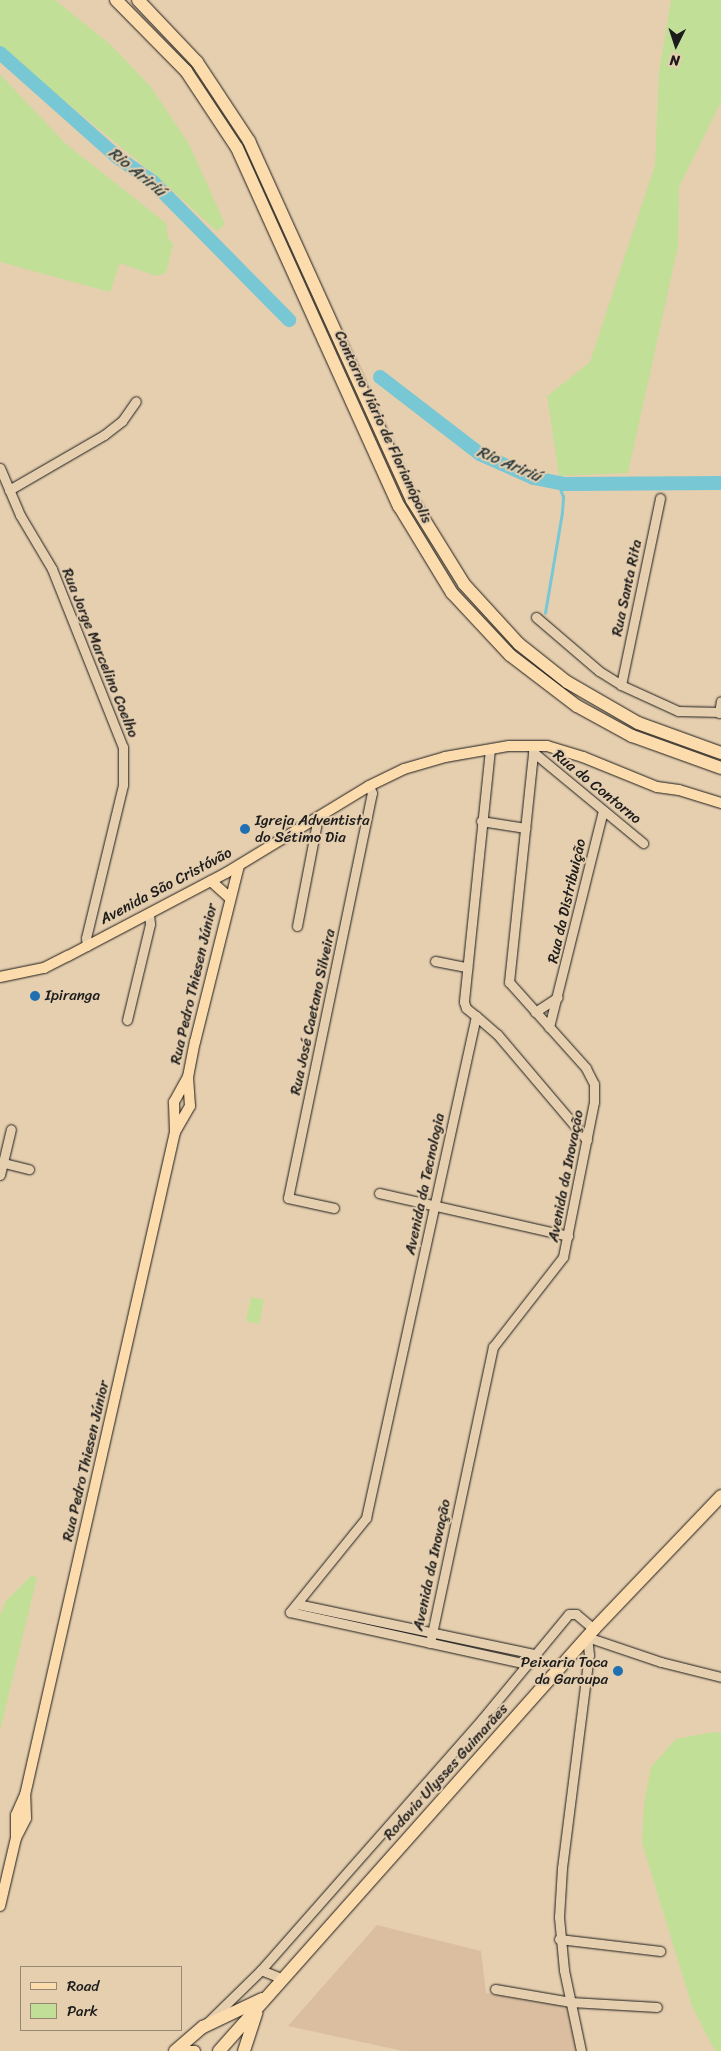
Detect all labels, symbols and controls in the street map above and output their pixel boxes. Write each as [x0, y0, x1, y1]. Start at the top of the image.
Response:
north arrow [651, 20, 701, 70]
text: N [669, 48, 681, 73]
water label: Rio Aririú [105, 143, 169, 201]
street label: Contorno Viário de Florianópolis [330, 328, 436, 526]
water label: Rio Aririú [474, 442, 544, 486]
street label: Rua Santa Rita [608, 538, 646, 638]
street label: Rua Jorge Marcelino Coelho [58, 565, 142, 741]
street label: Rua do Contorno [549, 746, 645, 828]
place label: Igreja Adventista do Sétimo Dia [255, 811, 370, 846]
marker: Igreja Adventista do Sétimo Dia [239, 823, 251, 835]
street label: Rua da Distribuição [544, 837, 590, 965]
street label: Avenida São Cristóvão [97, 844, 235, 928]
street label: Rua Pedro Thiesen Júnior [167, 901, 221, 1067]
street label: Rua José Caetano Silveira [286, 927, 340, 1097]
place label: Ipiranga [45, 987, 100, 1005]
marker: Ipiranga [29, 990, 41, 1002]
street label: Avenida da Inovação [544, 1109, 588, 1243]
street label: Avenida da Tecnologia [401, 1112, 449, 1256]
street label: Rua Pedro Thiesen Júnior [59, 1378, 113, 1544]
street label: Avenida da Inovação [409, 1498, 455, 1632]
place label: Peixaria Toca da Garoupa [521, 1653, 608, 1688]
marker: Peixaria Toca da Garoupa [612, 1665, 624, 1677]
street label: Rodovia Ulysses Guimarães [380, 1700, 512, 1844]
legend [20, 1966, 182, 2031]
text: Road [67, 1973, 99, 1999]
text: Park [67, 1998, 98, 2024]

